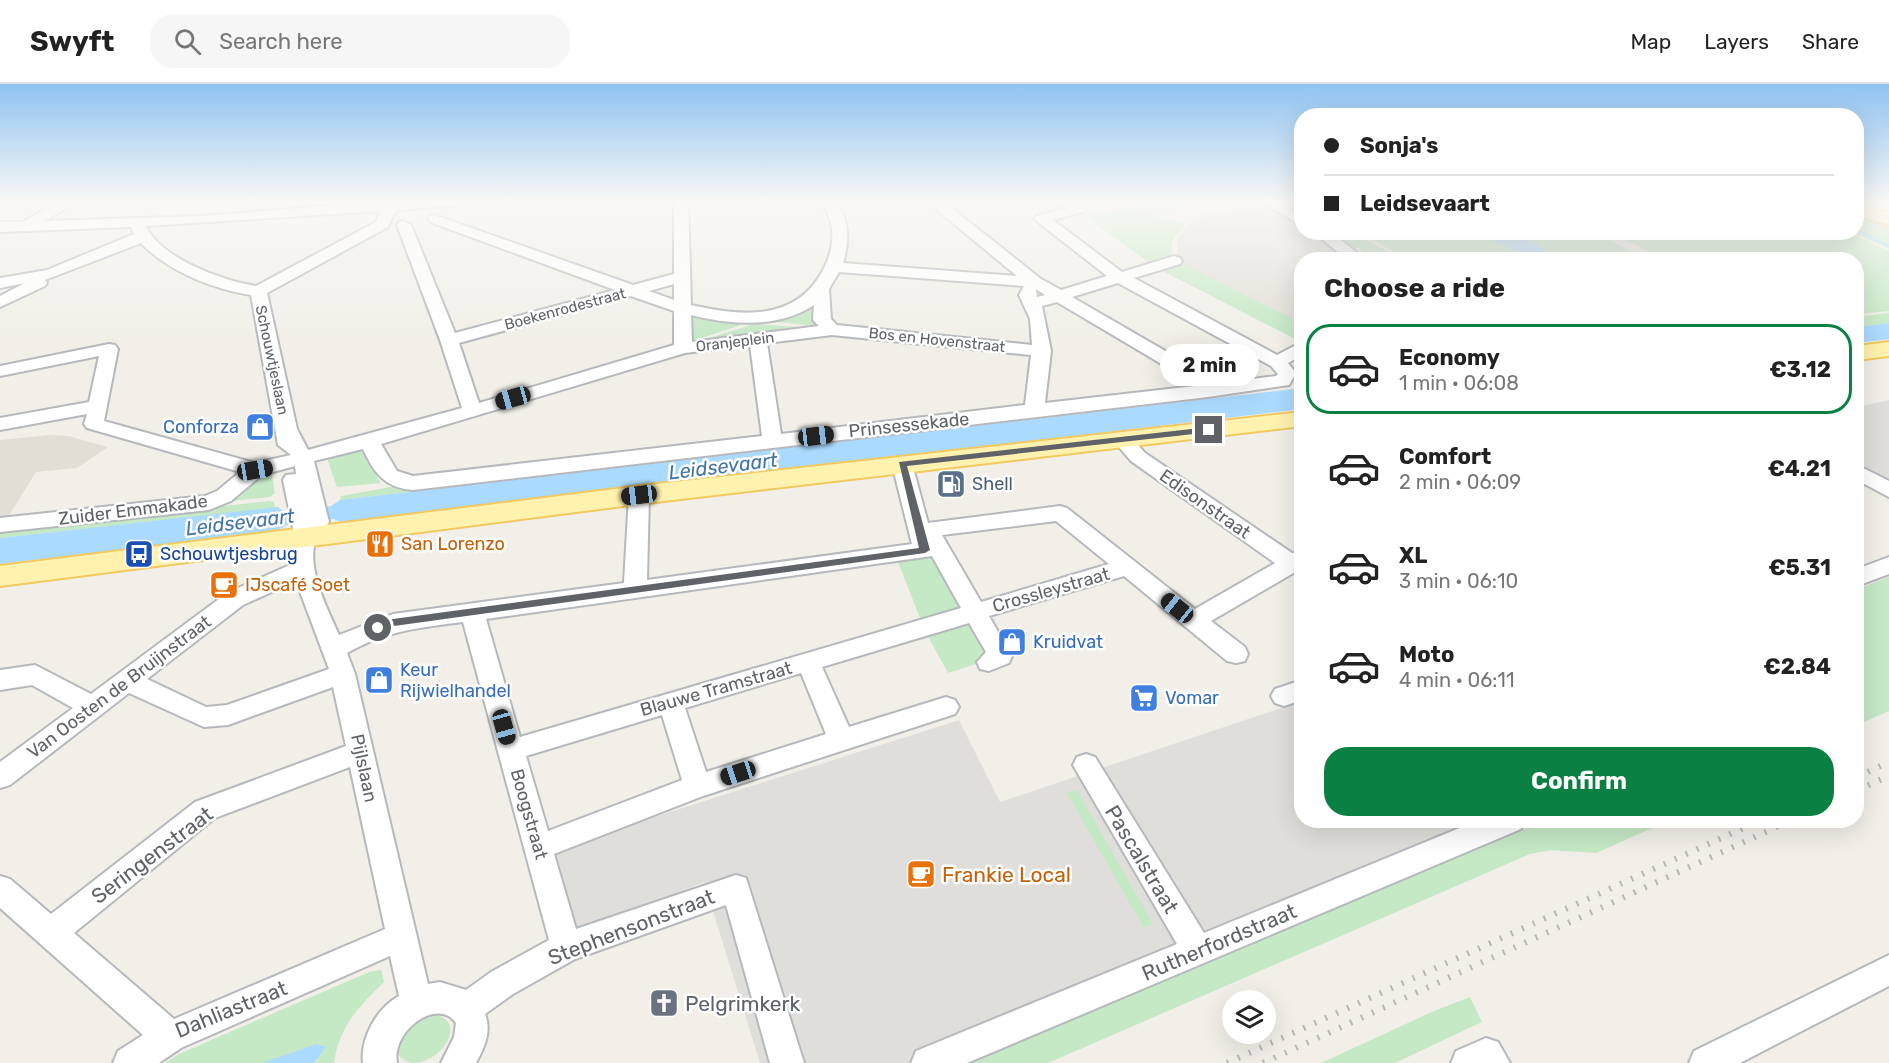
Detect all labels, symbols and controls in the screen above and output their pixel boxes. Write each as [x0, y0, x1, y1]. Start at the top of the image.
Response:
search box [150, 14, 570, 68]
text: Swyft [30, 25, 114, 58]
icon: search [171, 25, 204, 58]
text: Search here [219, 28, 343, 55]
text: Map [1630, 29, 1671, 54]
text: Layers [1704, 29, 1769, 54]
text: Share [1802, 29, 1859, 54]
text: Sonja's [1360, 132, 1438, 159]
text: Leidsevaart [1360, 190, 1490, 217]
text: Choose a ride [1324, 272, 1505, 304]
street label: Boekenrodestraat [502, 284, 628, 334]
street label: Schouwtjeslaan [252, 304, 292, 416]
street label: Bos en Hovenstraat [868, 324, 1006, 356]
street label: Oranjeplein [695, 328, 775, 356]
icon: car [1327, 342, 1381, 396]
callout: 2 min [1160, 343, 1258, 385]
text: Economy [1399, 344, 1500, 371]
text: 2 min [1182, 353, 1237, 377]
text: €3.12 [1769, 356, 1831, 383]
text: 1 min · 06:08 [1399, 371, 1519, 395]
car [493, 384, 533, 412]
street label: Prinsessekade [848, 408, 970, 442]
shop icon: Conforza [244, 411, 276, 443]
place label: Conforza [163, 416, 239, 438]
route end [1195, 416, 1222, 443]
car [797, 425, 835, 447]
icon: car [1327, 441, 1381, 495]
text: Comfort [1399, 443, 1491, 470]
water label: Leidsevaart [667, 447, 779, 485]
text: €4.21 [1767, 455, 1831, 482]
car [236, 458, 274, 482]
street label: Edisonstraat [1155, 465, 1255, 543]
fuel station icon: Shell [935, 468, 967, 500]
text: 2 min · 06:09 [1399, 470, 1521, 494]
place label: Shell [972, 473, 1013, 495]
car [620, 484, 658, 506]
street label: Zuider Emmakade [57, 490, 209, 530]
water label: Leidsevaart [184, 503, 296, 541]
restaurant icon: San Lorenzo [364, 528, 396, 560]
place label: San Lorenzo [401, 533, 505, 555]
bus stop icon: Schouwtjesbrug [123, 538, 155, 570]
icon: car [1327, 540, 1381, 594]
text: XL [1399, 542, 1427, 569]
place label: Schouwtjesbrug [160, 543, 298, 565]
text: €5.31 [1768, 554, 1831, 581]
street label: Crossleystraat [990, 563, 1112, 617]
cafe icon: IJscafé Soet [208, 569, 240, 601]
text: 3 min · 06:10 [1399, 569, 1518, 593]
place label: IJscafé Soet [245, 574, 350, 596]
car [1157, 590, 1197, 626]
street label: Van Oosten de Bruijnstraat [23, 611, 215, 763]
route start [364, 614, 391, 641]
shop icon: Kruidvat [996, 626, 1028, 658]
place label: Kruidvat [1033, 631, 1103, 653]
icon: car [1327, 639, 1381, 693]
text: Moto [1399, 641, 1454, 668]
text: €2.84 [1763, 653, 1831, 680]
street label: Blauwe Tramstraat [638, 657, 794, 721]
place label: Keur Rijwielhandel [400, 659, 511, 702]
shop icon: Keur Rijwielhandel [363, 664, 395, 696]
text: 4 min · 06:11 [1399, 668, 1514, 692]
supermarket icon: Vomar [1128, 682, 1160, 714]
place label: Vomar [1165, 687, 1219, 709]
car [490, 707, 518, 747]
street label: Pijlslaan [346, 732, 382, 804]
button: Confirm [1324, 747, 1834, 816]
car [718, 759, 758, 787]
street label: Boogstraat [506, 766, 552, 862]
street label: Pascalstraat [1100, 800, 1184, 918]
street label: Seringenstraat [86, 801, 218, 909]
cafe icon: Frankie Local [905, 858, 937, 890]
place label: Frankie Local [942, 862, 1071, 887]
street label: Stephensonstraat [544, 884, 718, 970]
street label: Rutherfordstraat [1138, 898, 1300, 986]
street label: Dahliastraat [171, 975, 291, 1043]
church icon: Pelgrimkerk [648, 987, 680, 1019]
map controls [1222, 990, 1276, 1044]
button: layers [1222, 990, 1276, 1044]
place label: Pelgrimkerk [685, 991, 801, 1016]

